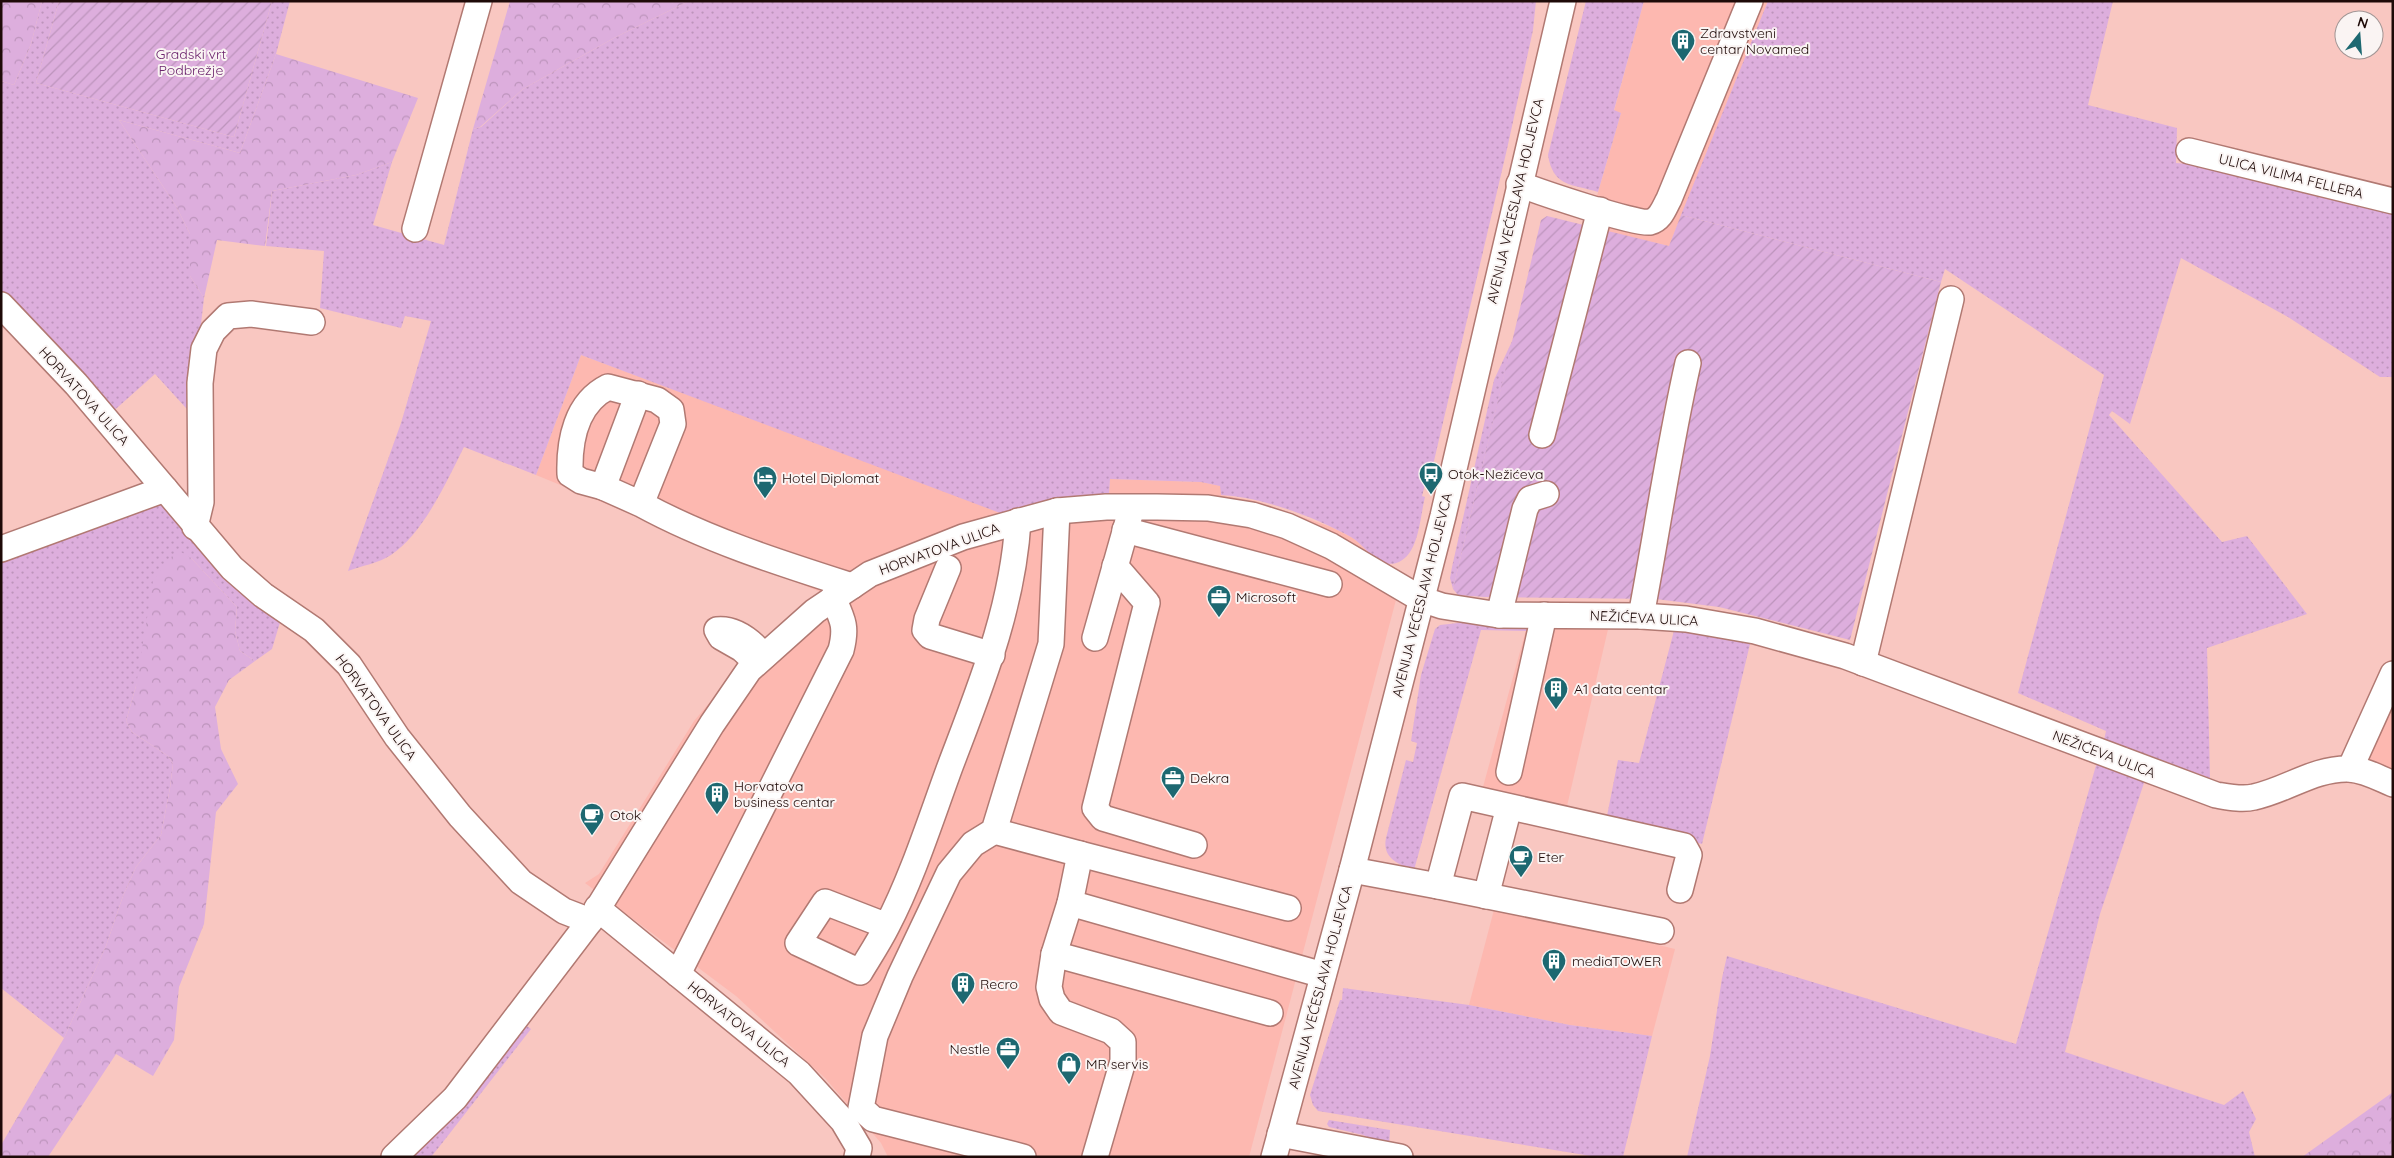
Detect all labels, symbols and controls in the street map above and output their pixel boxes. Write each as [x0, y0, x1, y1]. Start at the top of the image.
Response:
north arrow [2334, 10, 2384, 60]
text: N [2355, 12, 2370, 33]
place label: Zdravstveni centar Novamed [1700, 24, 1809, 58]
building icon: Zdravstveni centar Novamed [1670, 28, 1696, 62]
park label: Gradski vrt Podbrežje [156, 45, 226, 79]
street label: AVENIJA VEĆESLAVA HOLJEVCA [1483, 97, 1547, 305]
street label: ULICA VILIMA FELLERA [2217, 149, 2365, 203]
street label: HORVATOVA ULICA [35, 343, 133, 449]
bus stop icon: Otok-Nežićeva [1418, 461, 1444, 495]
hotel icon: Hotel Diplomat [752, 465, 778, 499]
place label: Otok-Nežićeva [1448, 465, 1544, 483]
place label: Hotel Diplomat [782, 469, 879, 487]
street label: AVENIJA VEĆESLAVA HOLJEVCA [1388, 491, 1456, 699]
street label: HORVATOVA ULICA [876, 519, 1002, 579]
office icon: Microsoft [1206, 584, 1232, 618]
place label: Microsoft [1236, 588, 1296, 606]
street label: NEŽIĆEVA ULICA [1589, 606, 1699, 630]
street label: HORVATOVA ULICA [331, 650, 421, 764]
building icon: A1 data centar [1543, 676, 1569, 710]
place label: A1 data centar [1574, 680, 1669, 698]
street label: NEŽIĆEVA ULICA [2050, 726, 2158, 782]
office icon: Dekra [1160, 765, 1186, 799]
place label: Dekra [1190, 769, 1229, 787]
place label: Horvatova business centar [734, 777, 835, 811]
building icon: Horvatova business centar [704, 781, 730, 815]
cafe icon: Otok [579, 802, 605, 836]
place label: Otok [610, 806, 641, 824]
cafe icon: Eter [1508, 844, 1534, 878]
place label: Eter [1538, 848, 1565, 866]
street label: AVENIJA VEĆESLAVA HOLJEVCA [1284, 883, 1356, 1091]
building icon: mediaTOWER [1541, 948, 1567, 982]
place label: mediaTOWER [1572, 952, 1661, 970]
building icon: Recro [950, 971, 976, 1005]
place label: Recro [980, 975, 1018, 993]
street label: HORVATOVA ULICA [684, 977, 794, 1071]
office icon: Nestle [995, 1036, 1021, 1070]
place label: Nestle [950, 1040, 990, 1058]
shop icon: MR servis [1056, 1051, 1082, 1085]
place label: MR servis [1086, 1055, 1148, 1073]

